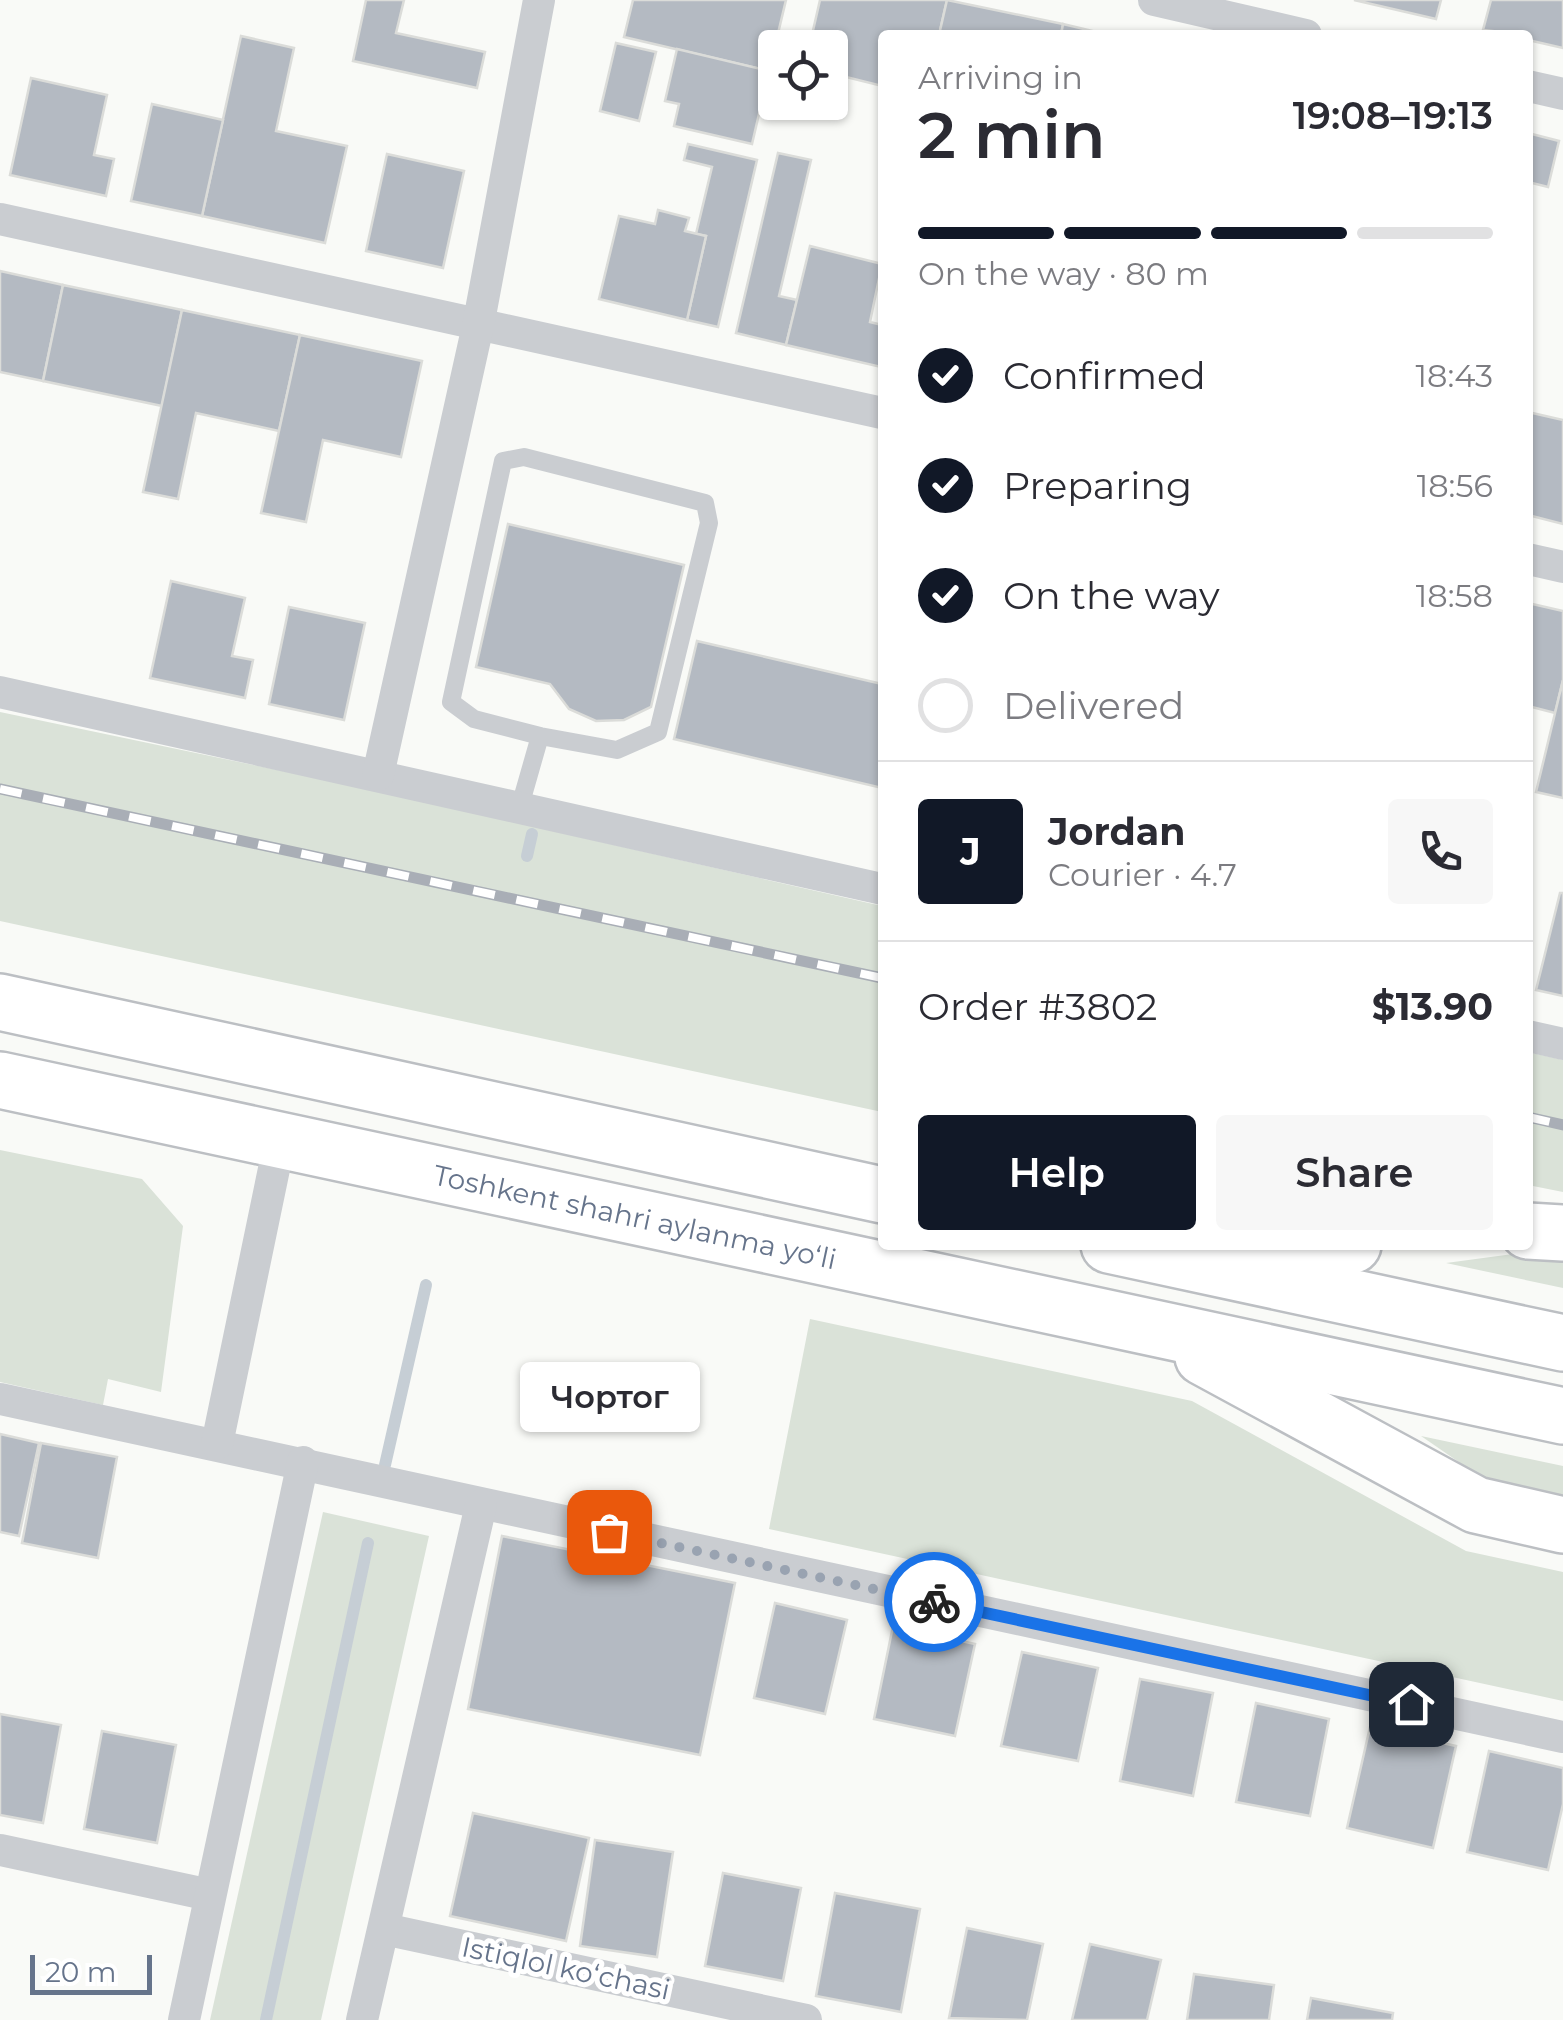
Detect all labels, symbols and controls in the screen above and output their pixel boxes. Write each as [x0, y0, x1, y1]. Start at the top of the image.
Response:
map controls [758, 30, 848, 120]
button: locate [758, 30, 848, 120]
text: Arriving in [918, 58, 1083, 97]
text: 19:08–19:13 [1293, 92, 1493, 139]
text: 2 min [918, 95, 1106, 174]
text: On the way · 80 m [918, 254, 1209, 293]
icon: check [918, 348, 973, 403]
text: Confirmed [1003, 352, 1206, 399]
text: 18:43 [1416, 356, 1493, 395]
icon: check [918, 458, 973, 513]
text: Preparing [1003, 462, 1192, 509]
text: 18:56 [1417, 466, 1493, 505]
icon: check [918, 568, 973, 623]
text: On the way [1003, 572, 1220, 619]
text: 18:58 [1416, 576, 1493, 615]
text: Delivered [1003, 682, 1184, 729]
button: phone [1388, 799, 1493, 904]
text: Jordan [1048, 808, 1186, 855]
text: J [960, 828, 981, 875]
text: Courier · 4.7 [1048, 855, 1237, 894]
text: Order #3802 [918, 983, 1157, 1030]
text: $13.90 [1372, 983, 1493, 1030]
button: Help [918, 1115, 1196, 1230]
button: Share [1216, 1115, 1493, 1230]
street label: Toshkent shahri aylanma yoʻli [431, 1158, 839, 1276]
callout: Чортог [519, 1362, 699, 1432]
text: Чортог [551, 1377, 669, 1416]
pin [567, 1490, 652, 1575]
icon: bag [582, 1505, 637, 1560]
courier [884, 1552, 984, 1652]
icon: bike [907, 1575, 962, 1630]
pin [1369, 1662, 1454, 1747]
icon: home [1384, 1677, 1439, 1732]
street label: Istiqlol koʻchasi [459, 1929, 673, 2007]
scale bar [30, 1950, 152, 1994]
text: 20 m [45, 1955, 116, 1989]

